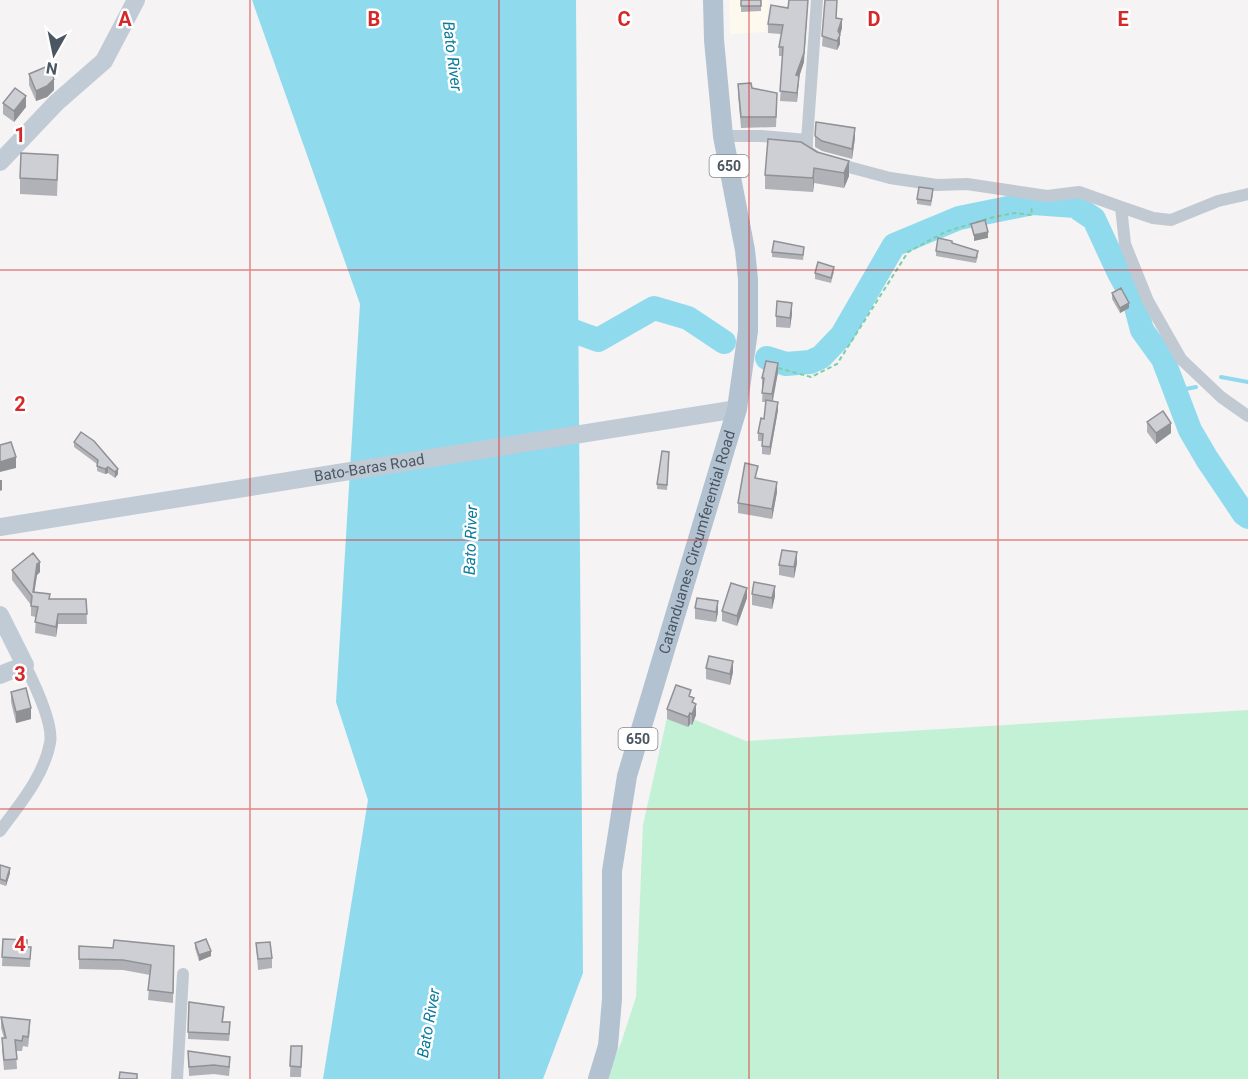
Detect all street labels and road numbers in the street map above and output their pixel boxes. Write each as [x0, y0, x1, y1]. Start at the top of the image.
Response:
road number: 650 [710, 155, 748, 177]
street label: Catanduanes Circumferential Road [655, 428, 739, 656]
street label: Bato-Baras Road [313, 450, 426, 486]
road number: 650 [618, 728, 658, 750]

